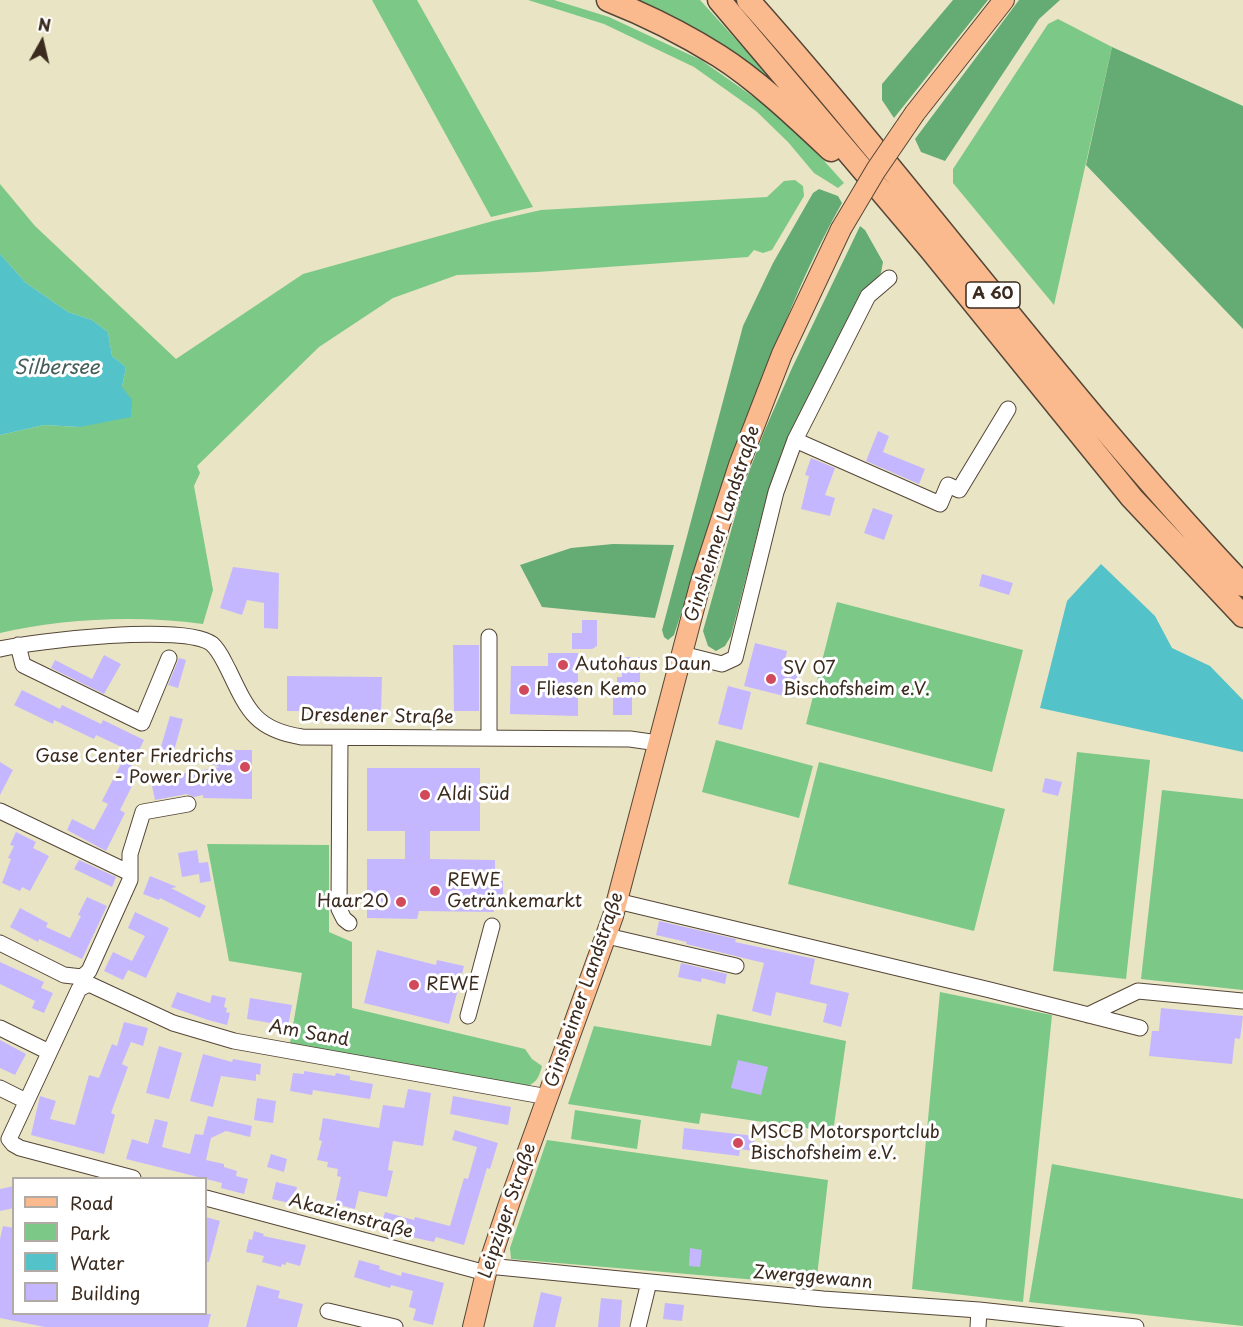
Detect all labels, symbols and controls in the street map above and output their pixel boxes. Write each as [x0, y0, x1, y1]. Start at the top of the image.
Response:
text: N [37, 11, 52, 37]
north arrow [12, 12, 72, 72]
road number: A 60 [966, 282, 1020, 308]
water label: Silbersee [14, 356, 100, 380]
street label: Ginsheimer Landstraße [681, 423, 765, 625]
place label: Autohaus Daun [575, 654, 711, 676]
marker: Autohaus Daun [556, 658, 570, 672]
place label: SV 07 Bischofsheim e.V. [783, 658, 930, 700]
marker: SV 07 Bischofsheim e.V. [764, 672, 778, 686]
place label: Fliesen Kemo [536, 679, 647, 701]
marker: Fliesen Kemo [517, 683, 531, 697]
street label: Dresdener Straße [300, 705, 454, 729]
place label: Gase Center Friedrichs - Power Drive [35, 746, 233, 789]
marker: Gase Center Friedrichs - Power Drive [238, 760, 252, 774]
place label: Aldi Süd [437, 784, 510, 806]
marker: Aldi Süd [418, 788, 432, 802]
place label: REWE Getränkemarkt [447, 870, 582, 912]
marker: REWE Getränkemarkt [428, 884, 442, 898]
street label: Ginsheimer Landstraße [541, 890, 629, 1090]
place label: Haar2O [317, 891, 389, 913]
marker: Haar2O [394, 895, 408, 909]
place label: REWE [426, 974, 480, 996]
marker: REWE [407, 978, 421, 992]
street label: Am Sand [267, 1016, 351, 1052]
place label: MSCB Motorsportclub Bischofsheim e.V. [750, 1122, 940, 1164]
marker: MSCB Motorsportclub Bischofsheim e.V. [731, 1136, 745, 1150]
street label: Leipziger Straße [475, 1141, 541, 1281]
legend [12, 1177, 207, 1315]
text: Road [70, 1189, 114, 1216]
street label: Akazienstraße [287, 1190, 415, 1244]
text: Park [70, 1219, 110, 1246]
text: Water [70, 1249, 124, 1276]
street label: Zwerggewann [752, 1262, 874, 1294]
text: Building [70, 1279, 140, 1306]

